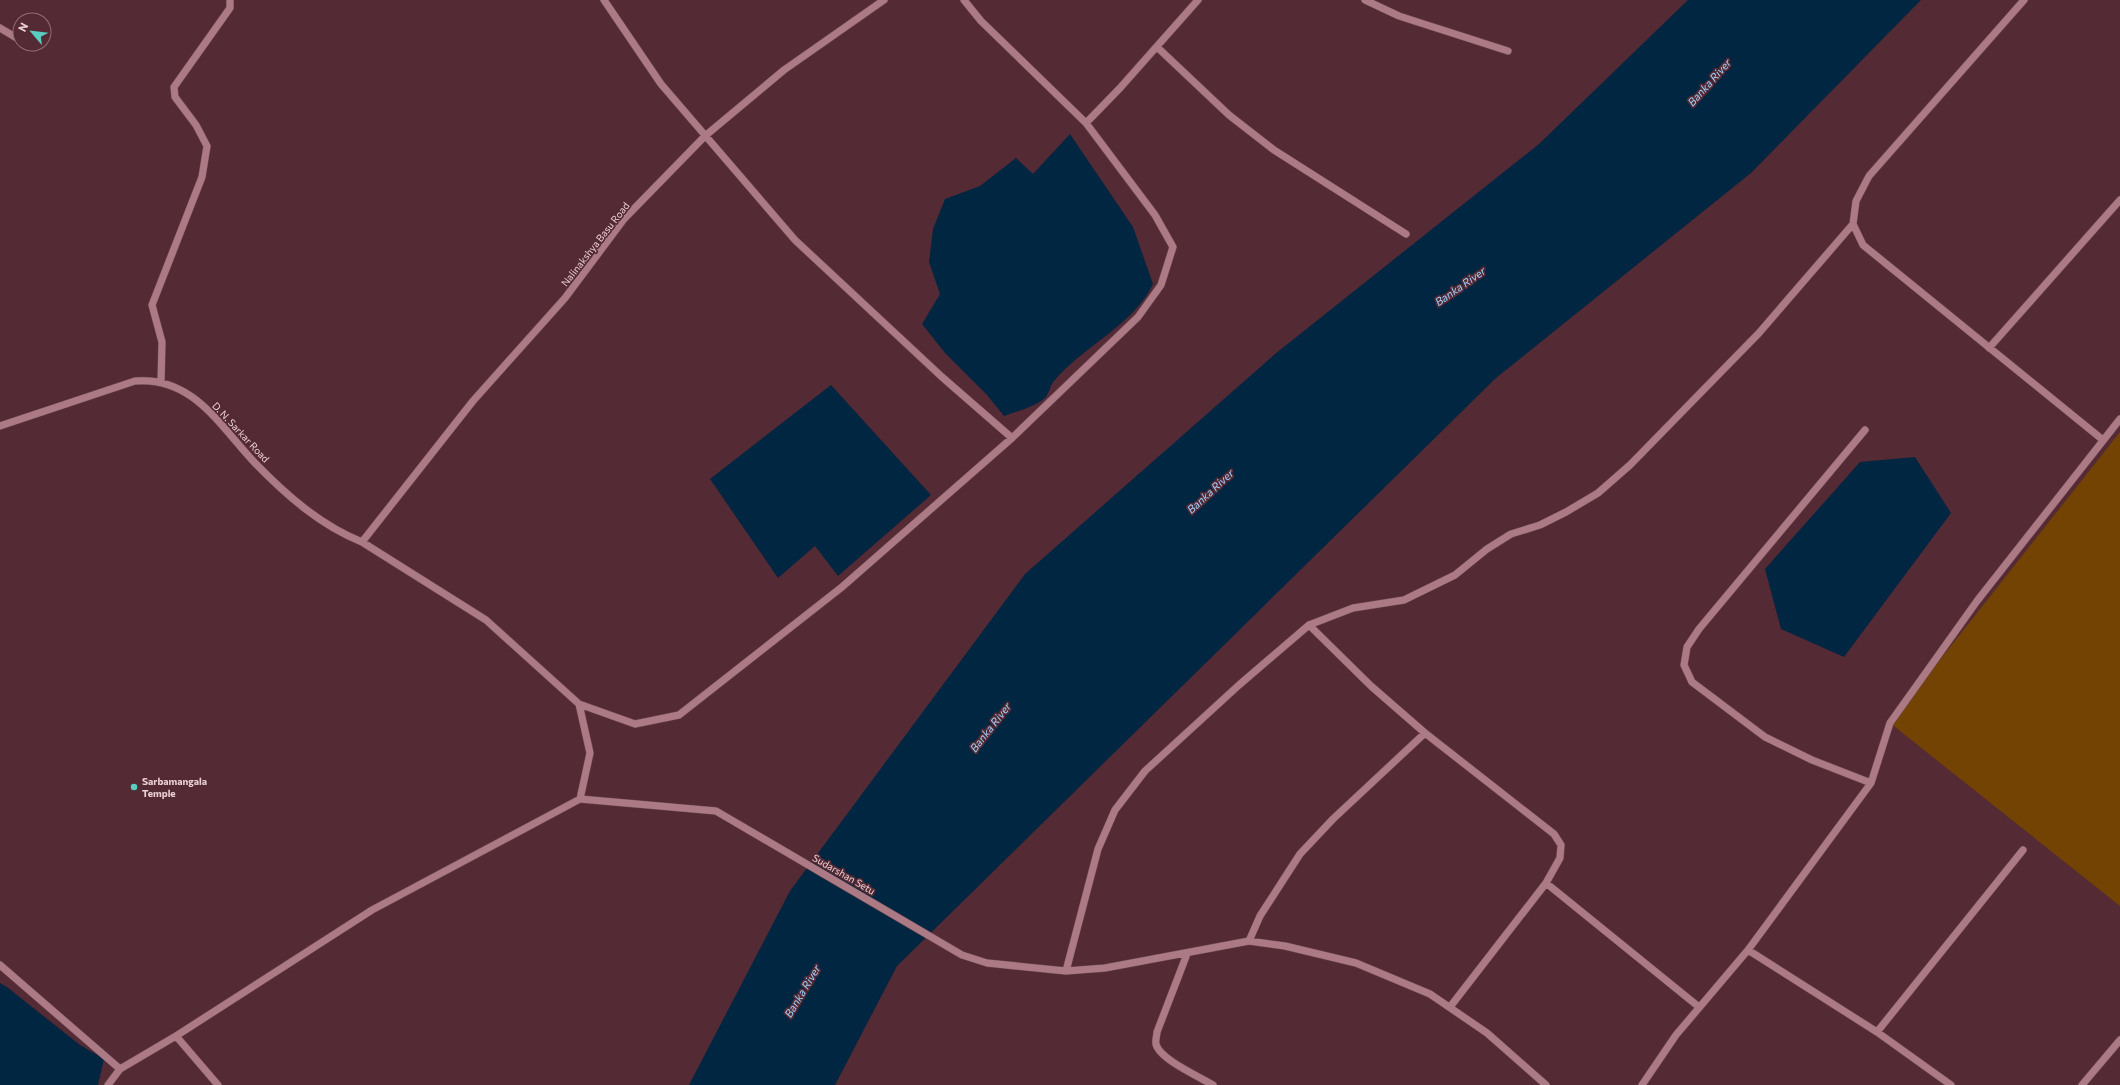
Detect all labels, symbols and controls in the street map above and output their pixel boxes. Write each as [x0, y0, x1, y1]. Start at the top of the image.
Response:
north arrow [12, 12, 52, 52]
text: N [15, 20, 30, 34]
water label: Banka River [1684, 55, 1734, 108]
street label: Nalinakshya Basu Road [558, 199, 632, 289]
water label: Banka River [1432, 263, 1488, 308]
street label: D. N. Sarkar Road [210, 399, 272, 465]
water label: Banka River [1184, 466, 1236, 516]
water label: Banka River [967, 699, 1014, 754]
place label: Sarbamangala Temple [142, 775, 207, 799]
marker: Sarbamangala Temple [129, 782, 139, 792]
street label: Sudarshan Setu [811, 851, 877, 897]
water label: Banka River [781, 962, 823, 1020]

